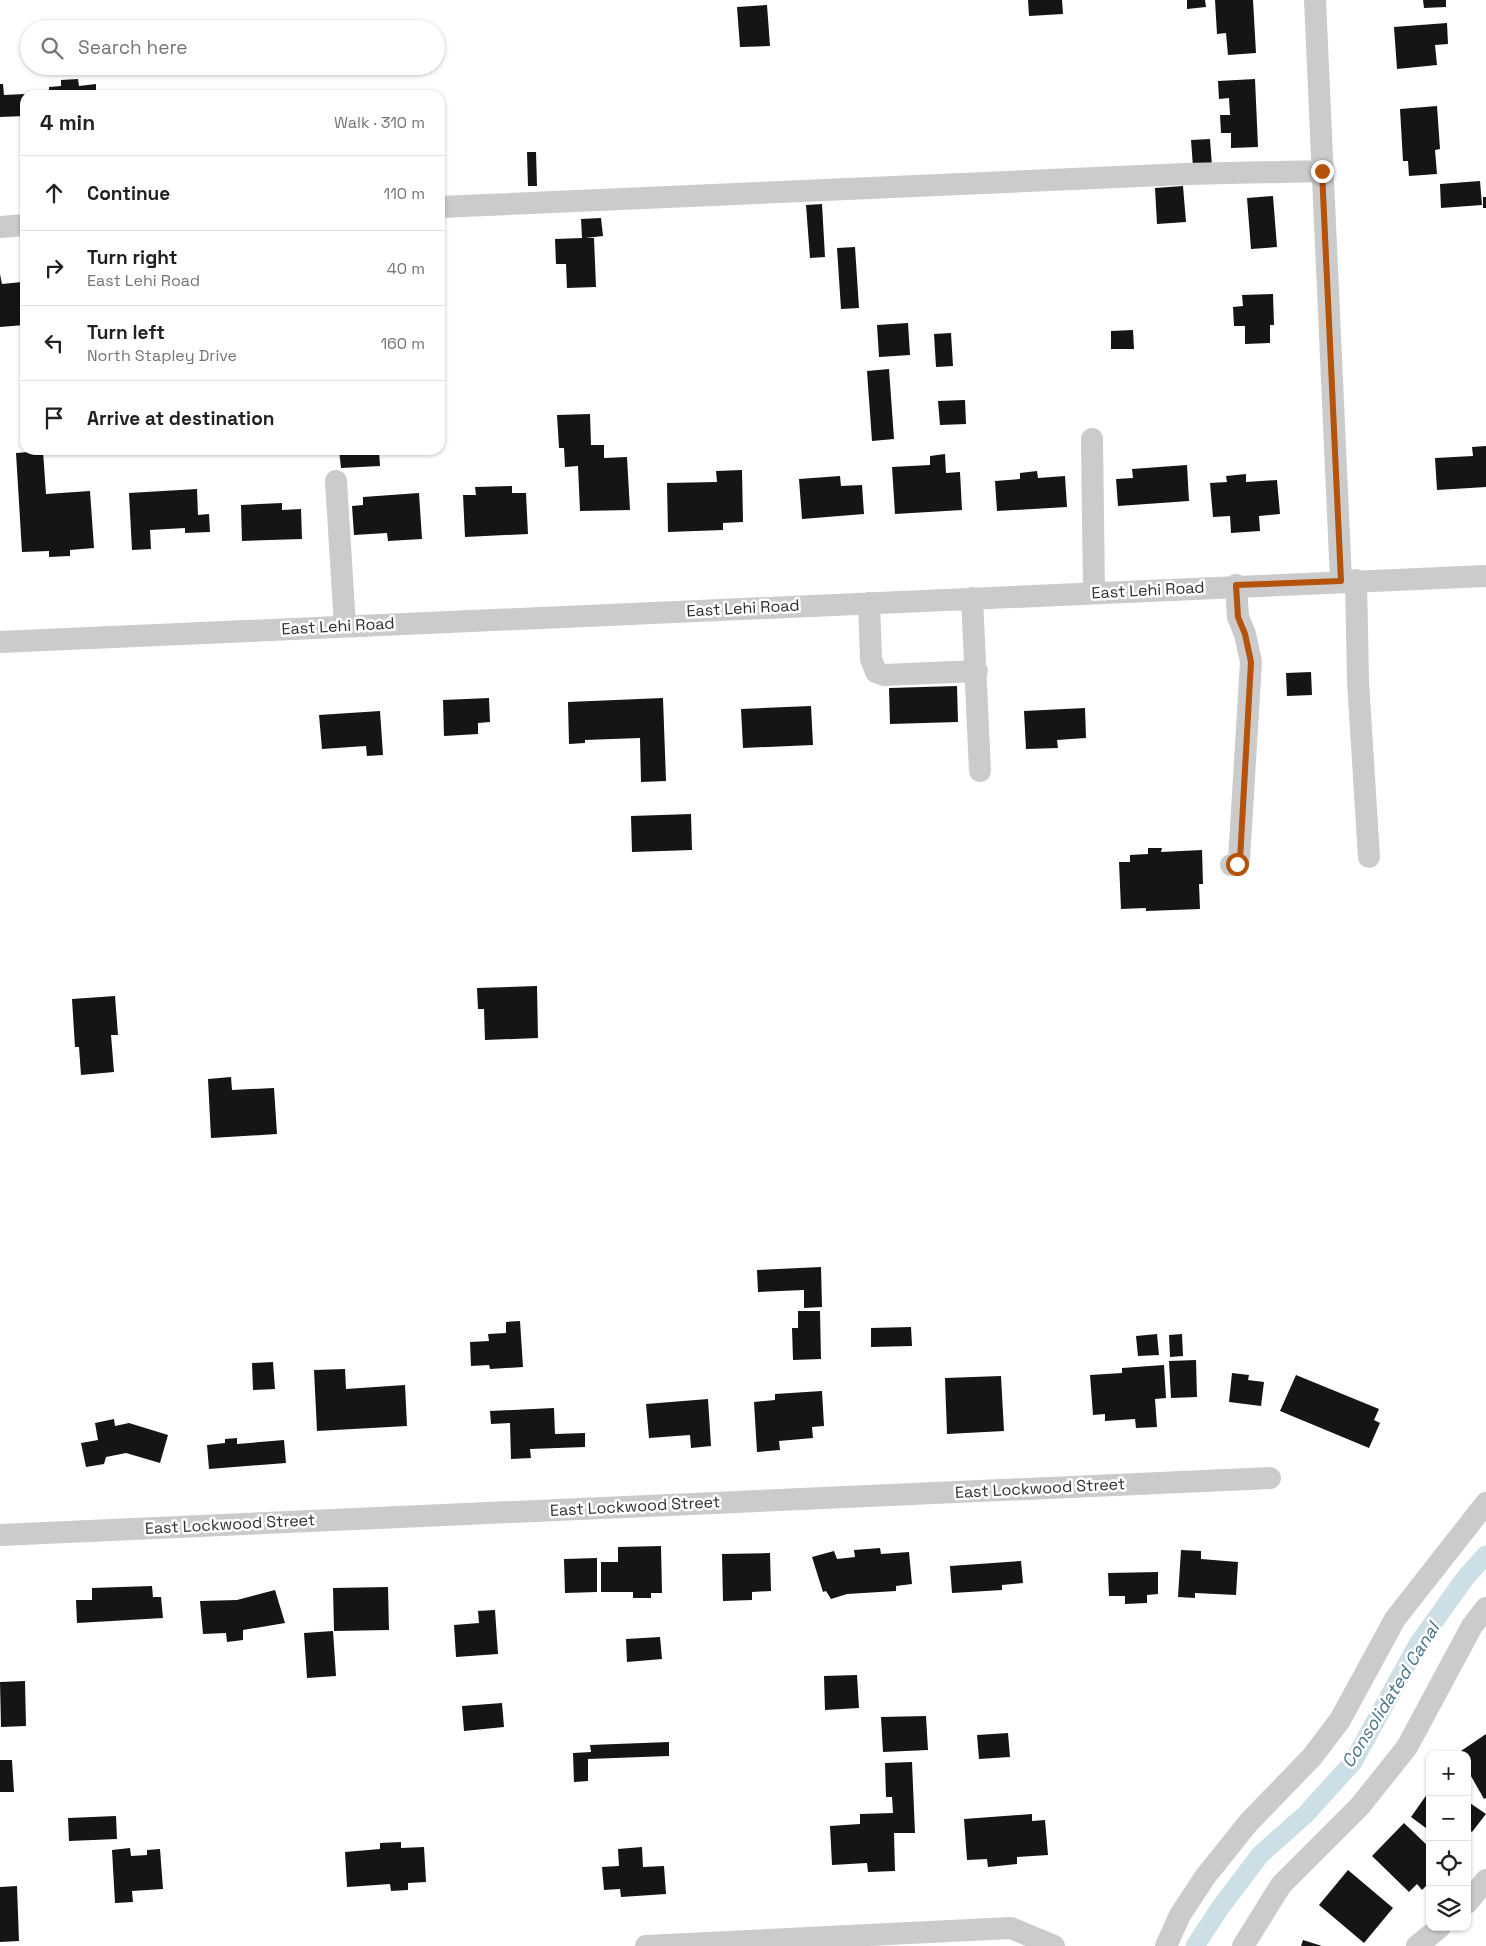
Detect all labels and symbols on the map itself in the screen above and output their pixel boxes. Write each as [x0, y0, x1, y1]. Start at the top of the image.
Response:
route end [1311, 160, 1334, 183]
street label: East Lehi Road [1091, 577, 1205, 603]
street label: East Lehi Road [686, 595, 800, 621]
street label: East Lehi Road [281, 613, 395, 639]
route start [1226, 853, 1249, 876]
street label: East Lockwood Street [954, 1473, 1126, 1503]
street label: East Lockwood Street [549, 1491, 721, 1521]
street label: East Lockwood Street [144, 1509, 316, 1539]
water label: Consolidated Canal [1336, 1616, 1445, 1772]

